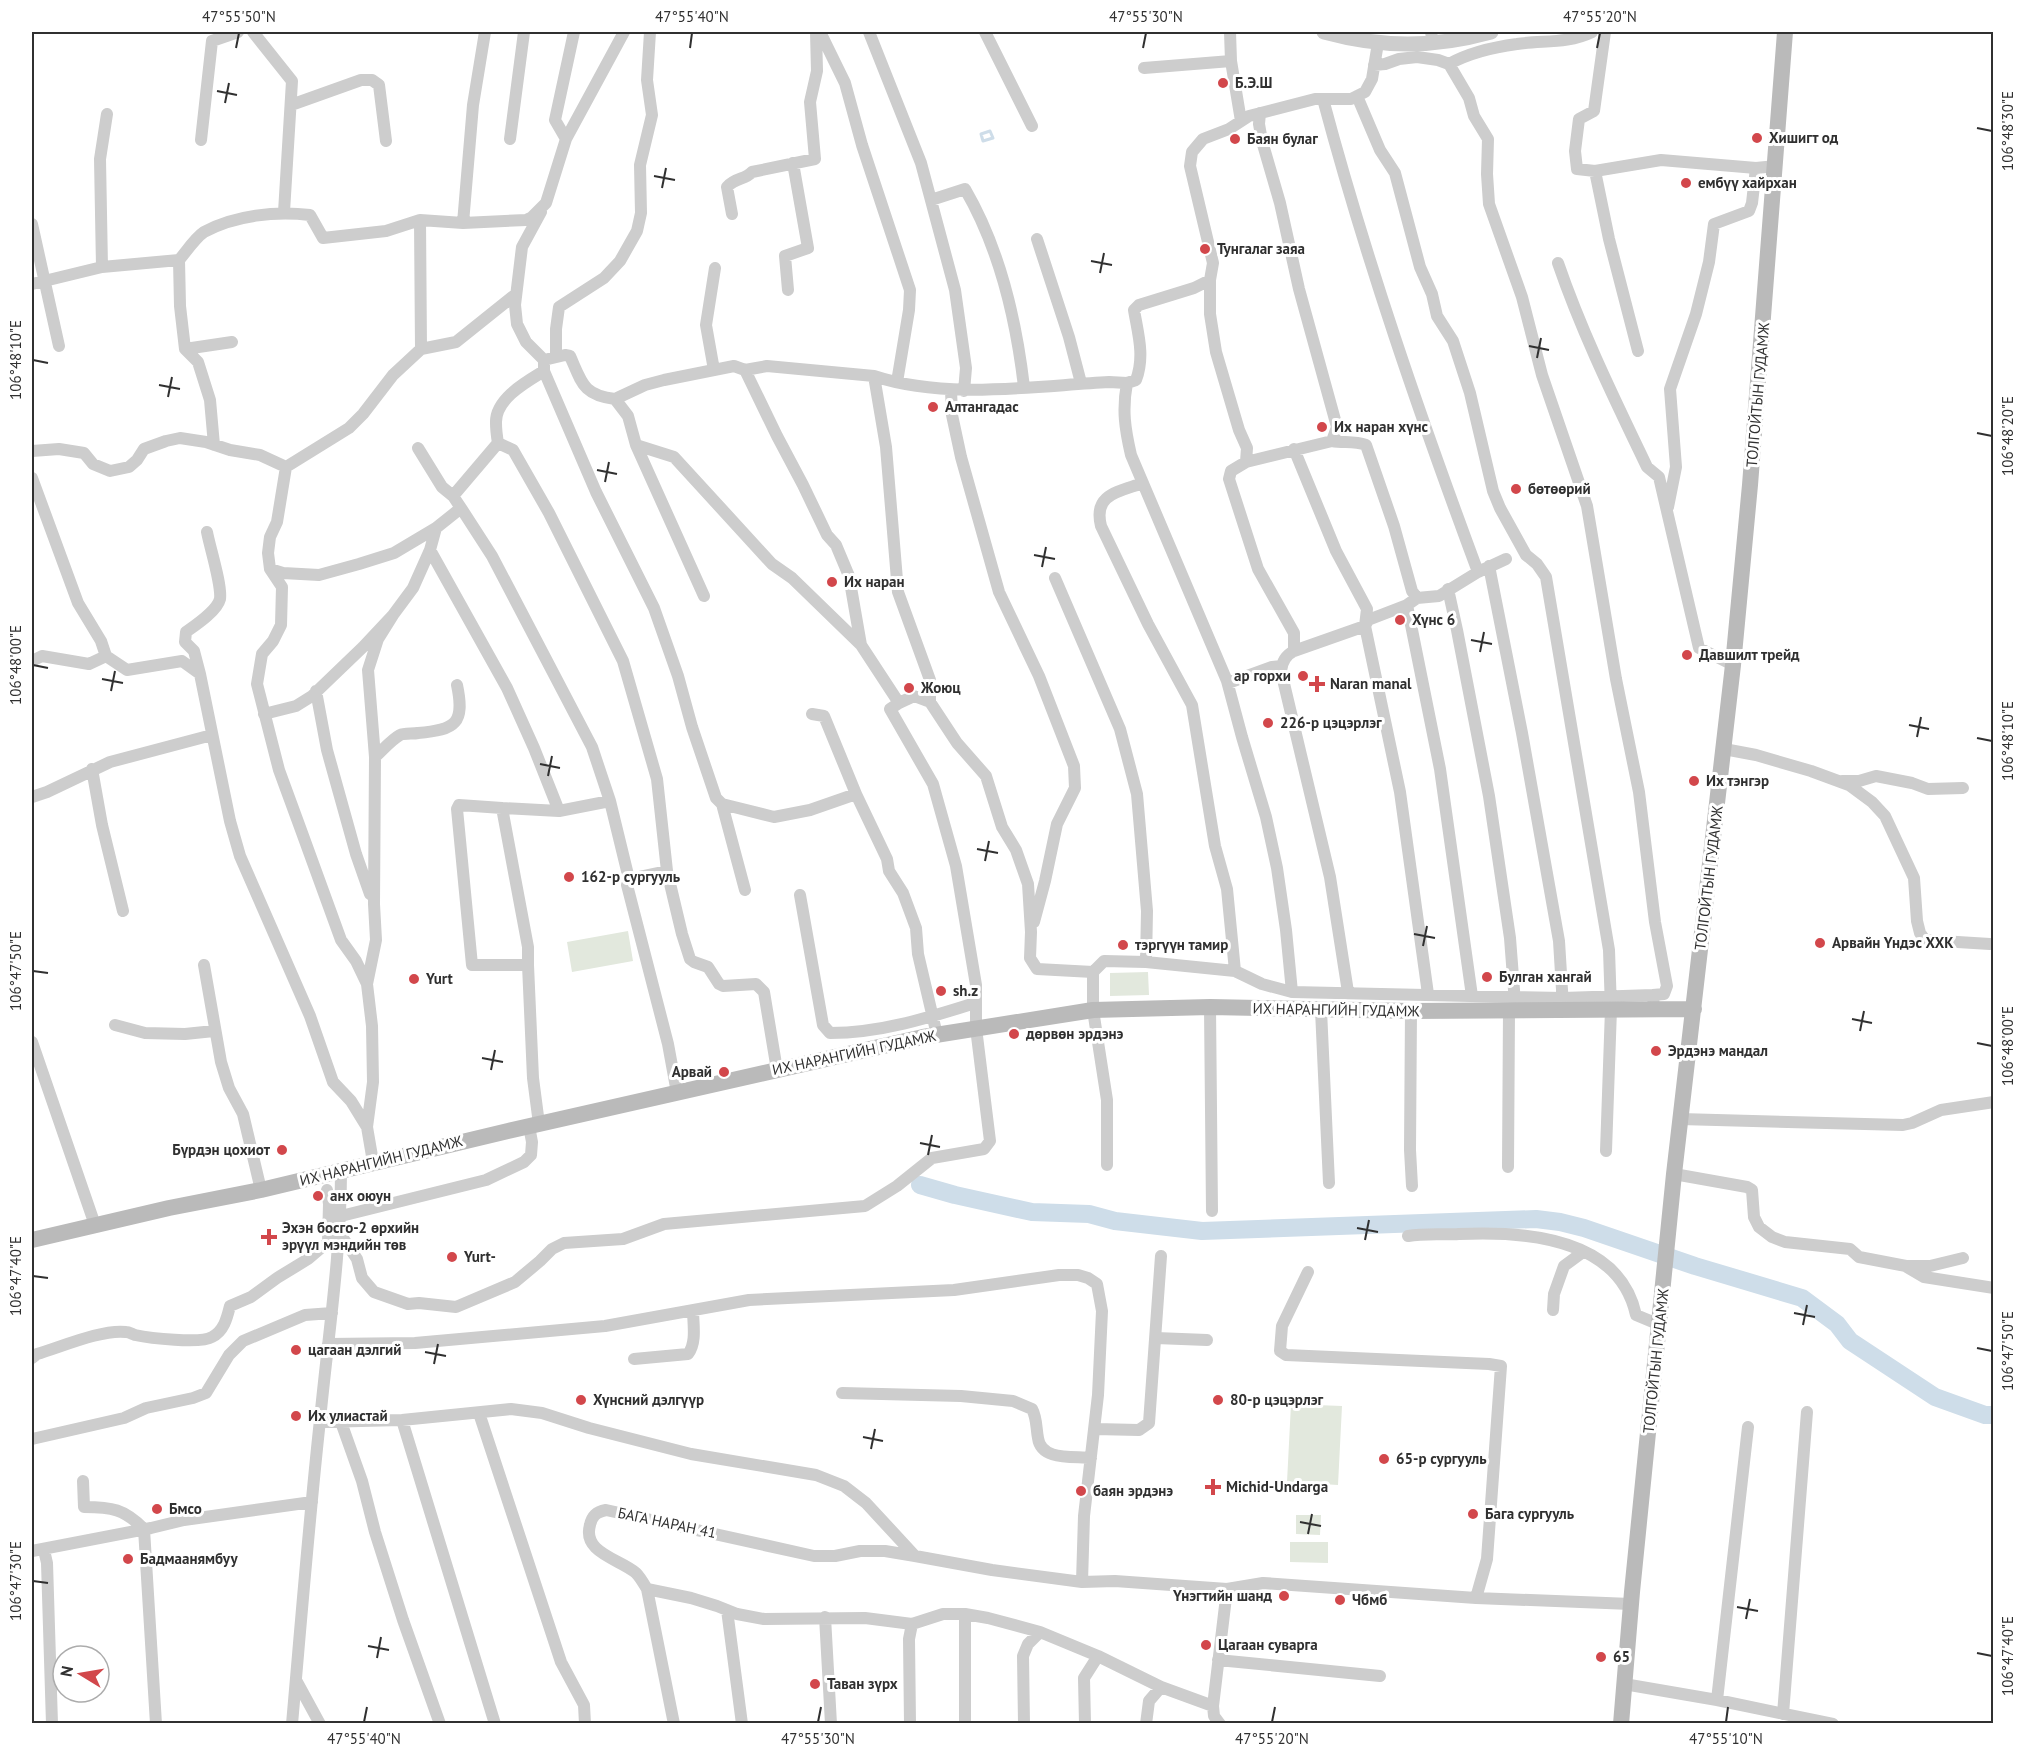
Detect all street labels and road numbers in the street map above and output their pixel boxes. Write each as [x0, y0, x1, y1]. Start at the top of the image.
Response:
street label: ТОЛГОЙТЫН ГУДАМЖ [1742, 321, 1773, 468]
street label: ТОЛГОЙТЫН ГУДАМЖ [1690, 804, 1727, 951]
street label: ИХ НАРАНГИЙН ГУДАМЖ [1252, 999, 1421, 1020]
street label: ИХ НАРАНГИЙН ГУДАМЖ [770, 1026, 938, 1079]
street label: ИХ НАРАНГИЙН ГУДАМЖ [298, 1131, 465, 1190]
street label: ТОЛГОЙТЫН ГУДАМЖ [1638, 1287, 1673, 1434]
street label: БАГА НАРАН 41 [616, 1503, 718, 1542]

